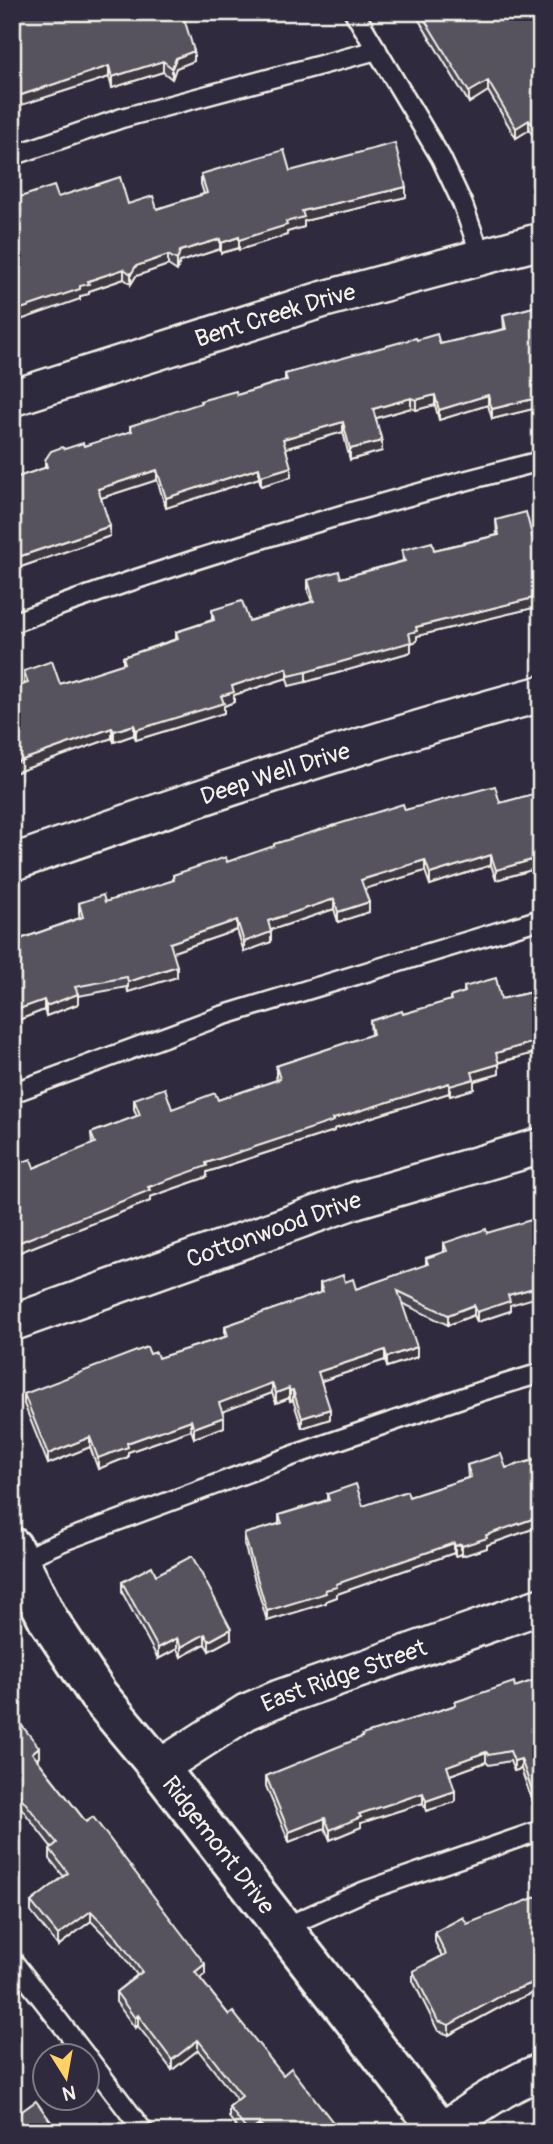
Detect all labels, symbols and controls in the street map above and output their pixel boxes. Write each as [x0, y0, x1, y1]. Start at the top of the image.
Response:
street label: Bent Creek Drive [192, 277, 359, 354]
street label: Deep Well Drive [197, 736, 354, 812]
street label: Cottonwood Drive [183, 1185, 365, 1274]
street label: East Ridge Street [257, 1633, 431, 1719]
street label: Ridgemont Drive [156, 1770, 281, 1920]
north arrow [32, 2042, 102, 2112]
text: N [60, 2080, 78, 2106]

